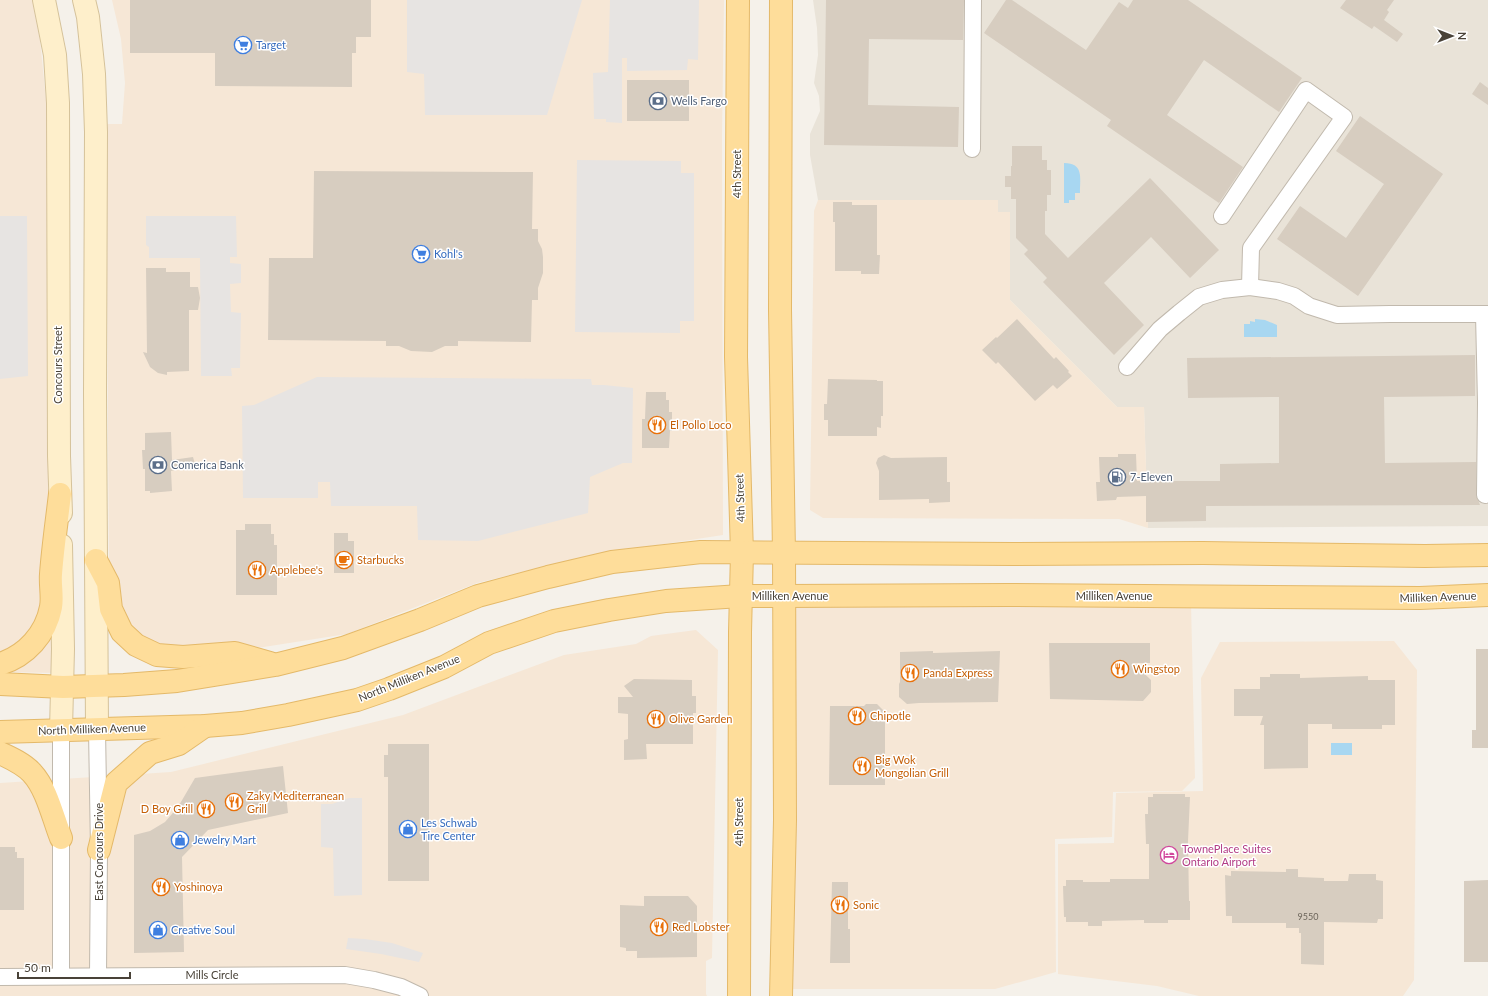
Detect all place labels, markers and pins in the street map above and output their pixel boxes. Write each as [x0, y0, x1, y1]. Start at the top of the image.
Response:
supermarket icon: Target [233, 35, 253, 55]
place label: Target [256, 38, 286, 51]
bank icon: Wells Fargo [648, 91, 668, 111]
place label: Wells Fargo [671, 94, 727, 107]
supermarket icon: Kohl's [411, 244, 431, 264]
place label: Kohl's [434, 247, 463, 260]
restaurant icon: El Pollo Loco [647, 415, 667, 435]
place label: El Pollo Loco [670, 418, 731, 431]
bank icon: Comerica Bank [148, 455, 168, 475]
place label: Comerica Bank [171, 458, 244, 471]
fuel station icon: 7-Eleven [1107, 467, 1127, 487]
place label: 7-Eleven [1130, 470, 1173, 483]
cafe icon: Starbucks [334, 550, 354, 570]
place label: Starbucks [357, 553, 404, 566]
restaurant icon: Applebee's [247, 560, 267, 580]
place label: Applebee's [270, 563, 323, 576]
restaurant icon: Wingstop [1110, 659, 1130, 679]
place label: Wingstop [1133, 662, 1180, 675]
restaurant icon: Panda Express [900, 663, 920, 683]
place label: Panda Express [923, 666, 993, 679]
restaurant icon: Chipotle [847, 706, 867, 726]
restaurant icon: Olive Garden [646, 709, 666, 729]
place label: Chipotle [870, 709, 911, 722]
place label: Olive Garden [669, 712, 732, 725]
place label: Big Wok Mongolian Grill [875, 753, 949, 779]
restaurant icon: Big Wok Mongolian Grill [852, 756, 872, 776]
place label: Zaky Mediterranean Grill [247, 789, 344, 815]
restaurant icon: Zaky Mediterranean Grill [224, 792, 244, 812]
restaurant icon: D Boy Grill [196, 799, 216, 819]
place label: D Boy Grill [141, 802, 193, 815]
place label: Les Schwab Tire Center [421, 816, 477, 842]
shop icon: Les Schwab Tire Center [398, 819, 418, 839]
shop icon: Jewelry Mart [170, 830, 190, 850]
place label: Jewelry Mart [193, 833, 256, 846]
place label: TownePlace Suites Ontario Airport [1182, 842, 1272, 868]
hotel icon: TownePlace Suites Ontario Airport [1159, 845, 1179, 865]
restaurant icon: Yoshinoya [151, 877, 171, 897]
place label: Yoshinoya [174, 880, 223, 893]
restaurant icon: Sonic [830, 895, 850, 915]
place label: Sonic [853, 898, 879, 911]
restaurant icon: Red Lobster [649, 917, 669, 937]
shop icon: Creative Soul [148, 920, 168, 940]
place label: Red Lobster [672, 920, 729, 933]
place label: Creative Soul [171, 923, 235, 936]

